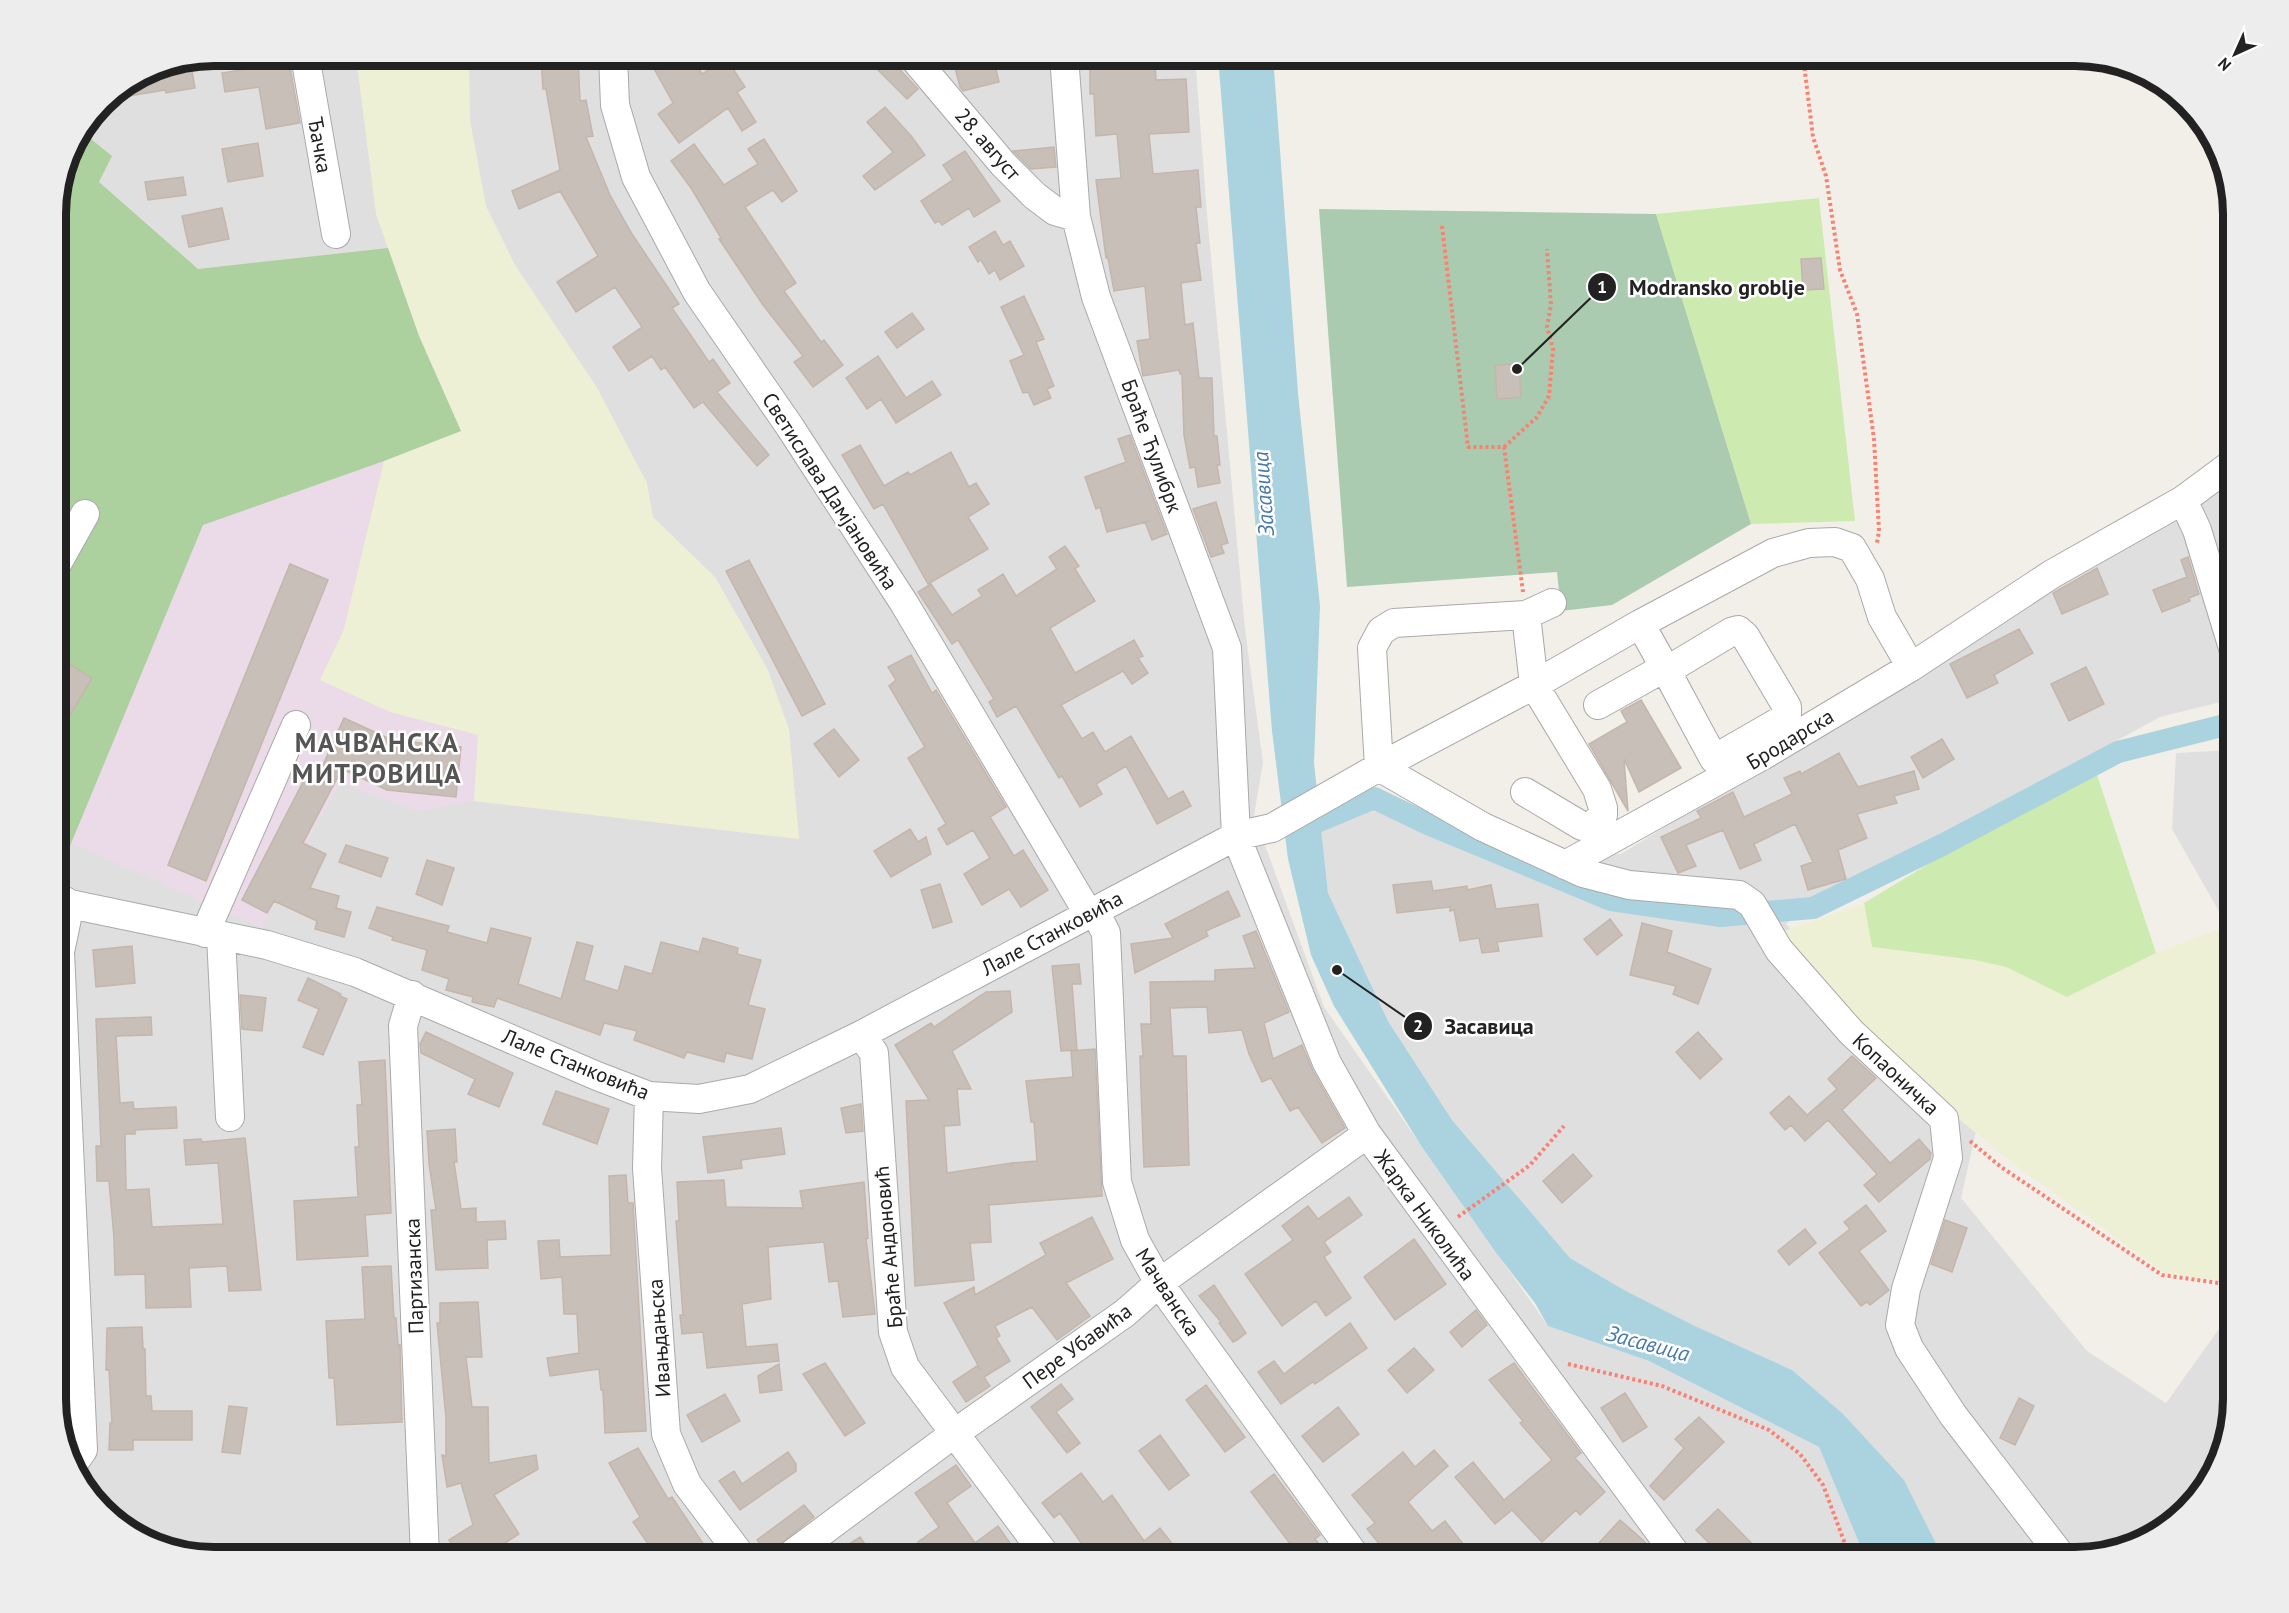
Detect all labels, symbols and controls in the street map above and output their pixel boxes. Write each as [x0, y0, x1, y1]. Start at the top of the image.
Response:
north arrow [2205, 24, 2265, 84]
text: N [2214, 54, 2235, 75]
street label: 28. август [949, 102, 1027, 186]
street label: Ђачка [302, 115, 338, 175]
callout: Modransko groblje [1587, 267, 1816, 307]
text: Modransko groblje [1629, 273, 1805, 301]
text: 1 [1597, 275, 1607, 298]
street label: Браће Ћулибрк [1115, 375, 1189, 517]
street label: Светислава Дамјановића [756, 387, 904, 595]
water label: Засавица [1246, 450, 1280, 537]
street label: Бродарска [1741, 702, 1839, 776]
district label: МАЧВАНСКА МИТРОВИЦА [292, 725, 462, 790]
street label: Лале Станковића [976, 884, 1127, 982]
callout: Засавица [1403, 1006, 1546, 1046]
text: Засавица [1444, 1012, 1534, 1040]
text: 2 [1413, 1014, 1423, 1037]
street label: Лале Станковића [498, 1022, 653, 1106]
street label: Копаоничка [1847, 1027, 1945, 1121]
street label: Жарка Николића [1368, 1143, 1482, 1286]
street label: Браће Андоновић [867, 1165, 909, 1329]
street label: Партизанска [398, 1218, 430, 1334]
street label: Мачванска [1130, 1243, 1206, 1341]
street label: Ивањдањска [641, 1278, 677, 1398]
street label: Пере Убавића [1017, 1297, 1137, 1395]
water label: Засавица [1603, 1318, 1693, 1368]

